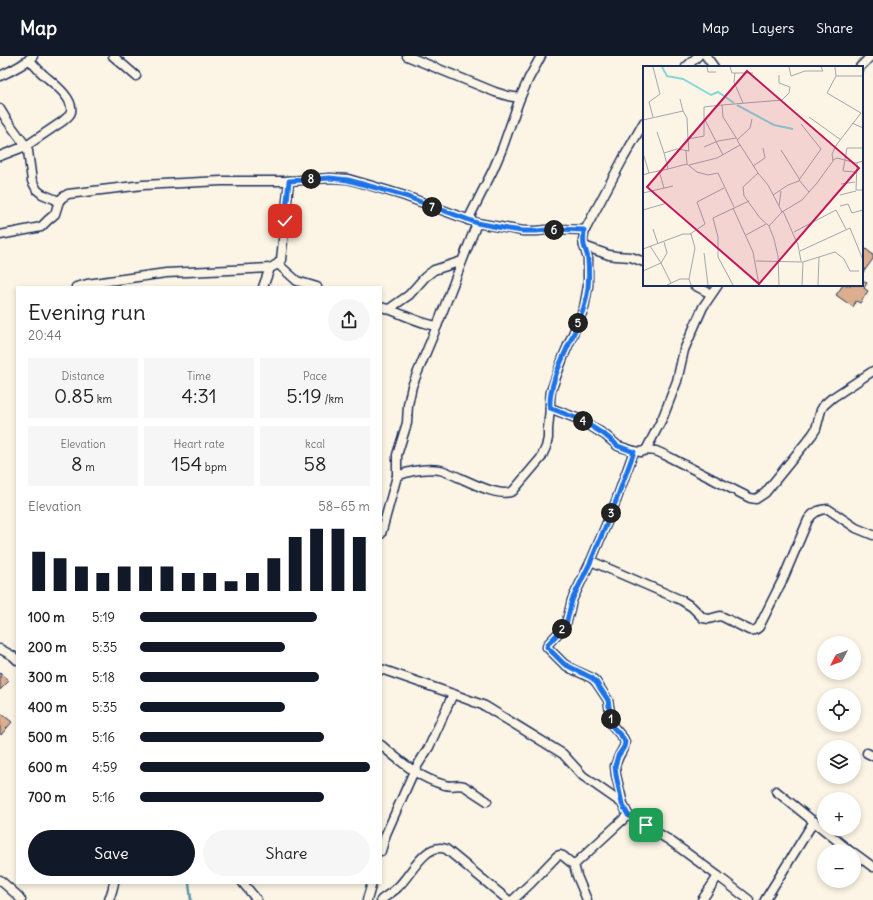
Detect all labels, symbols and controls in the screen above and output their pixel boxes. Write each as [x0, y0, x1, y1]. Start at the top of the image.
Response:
text: Map [20, 16, 57, 40]
text: Map [702, 19, 729, 37]
text: Layers [751, 19, 794, 37]
text: Share [816, 19, 853, 37]
inset map [643, 66, 863, 286]
pin: 8 [301, 169, 321, 189]
text: 8 [308, 172, 314, 186]
pin: 7 [422, 197, 442, 217]
text: 7 [429, 200, 435, 214]
pin [268, 204, 302, 238]
icon: check [274, 210, 296, 232]
pin: 6 [544, 220, 564, 240]
text: 6 [551, 223, 557, 237]
text: Evening run [28, 298, 146, 326]
button: share [328, 299, 370, 341]
pin: 5 [568, 313, 588, 333]
text: 5 [575, 316, 581, 330]
text: 20:44 [28, 327, 62, 344]
text: Distance [62, 369, 104, 383]
text: Time [187, 369, 211, 383]
text: Pace [303, 369, 327, 383]
text: 0.85 [54, 383, 94, 408]
text: 4:31 [181, 383, 217, 408]
text: 5:19 [286, 383, 322, 408]
text: km [94, 392, 112, 406]
text: /km [322, 392, 344, 406]
pin: 4 [573, 411, 593, 431]
text: 4 [580, 414, 586, 428]
text: Elevation [60, 437, 106, 451]
text: Heart rate [173, 437, 225, 451]
text: kcal [305, 437, 325, 451]
text: 8 [71, 451, 83, 476]
text: 154 [171, 451, 202, 476]
text: 58 [303, 451, 327, 476]
text: m [83, 460, 95, 474]
text: bpm [202, 460, 227, 474]
text: Elevation [28, 498, 81, 515]
text: 58–65 m [318, 498, 370, 515]
pin: 3 [601, 503, 621, 523]
text: 3 [608, 506, 614, 520]
text: 100 m [28, 609, 65, 626]
text: 5:19 [92, 609, 115, 626]
pin: 2 [552, 619, 572, 639]
text: 2 [559, 622, 565, 636]
north arrow [817, 636, 861, 680]
map controls [817, 636, 861, 888]
text: 200 m [28, 639, 67, 656]
text: 5:35 [92, 639, 117, 656]
text: 300 m [28, 669, 67, 686]
text: 5:18 [92, 669, 115, 686]
button: locate [817, 688, 861, 732]
text: 400 m [28, 699, 67, 716]
text: 5:35 [92, 699, 117, 716]
pin: 1 [601, 709, 621, 729]
text: 1 [609, 712, 613, 726]
text: 500 m [28, 729, 67, 746]
text: 5:16 [92, 729, 115, 746]
button: layers [817, 740, 861, 784]
text: 600 m [28, 759, 67, 776]
text: 4:59 [92, 759, 117, 776]
text: 700 m [28, 789, 66, 806]
text: 5:16 [92, 789, 115, 806]
button: + [817, 792, 861, 836]
pin [629, 808, 663, 842]
icon: arrive [635, 814, 657, 836]
button: Save [28, 830, 195, 876]
button: Share [203, 830, 370, 876]
button: − [817, 844, 861, 888]

